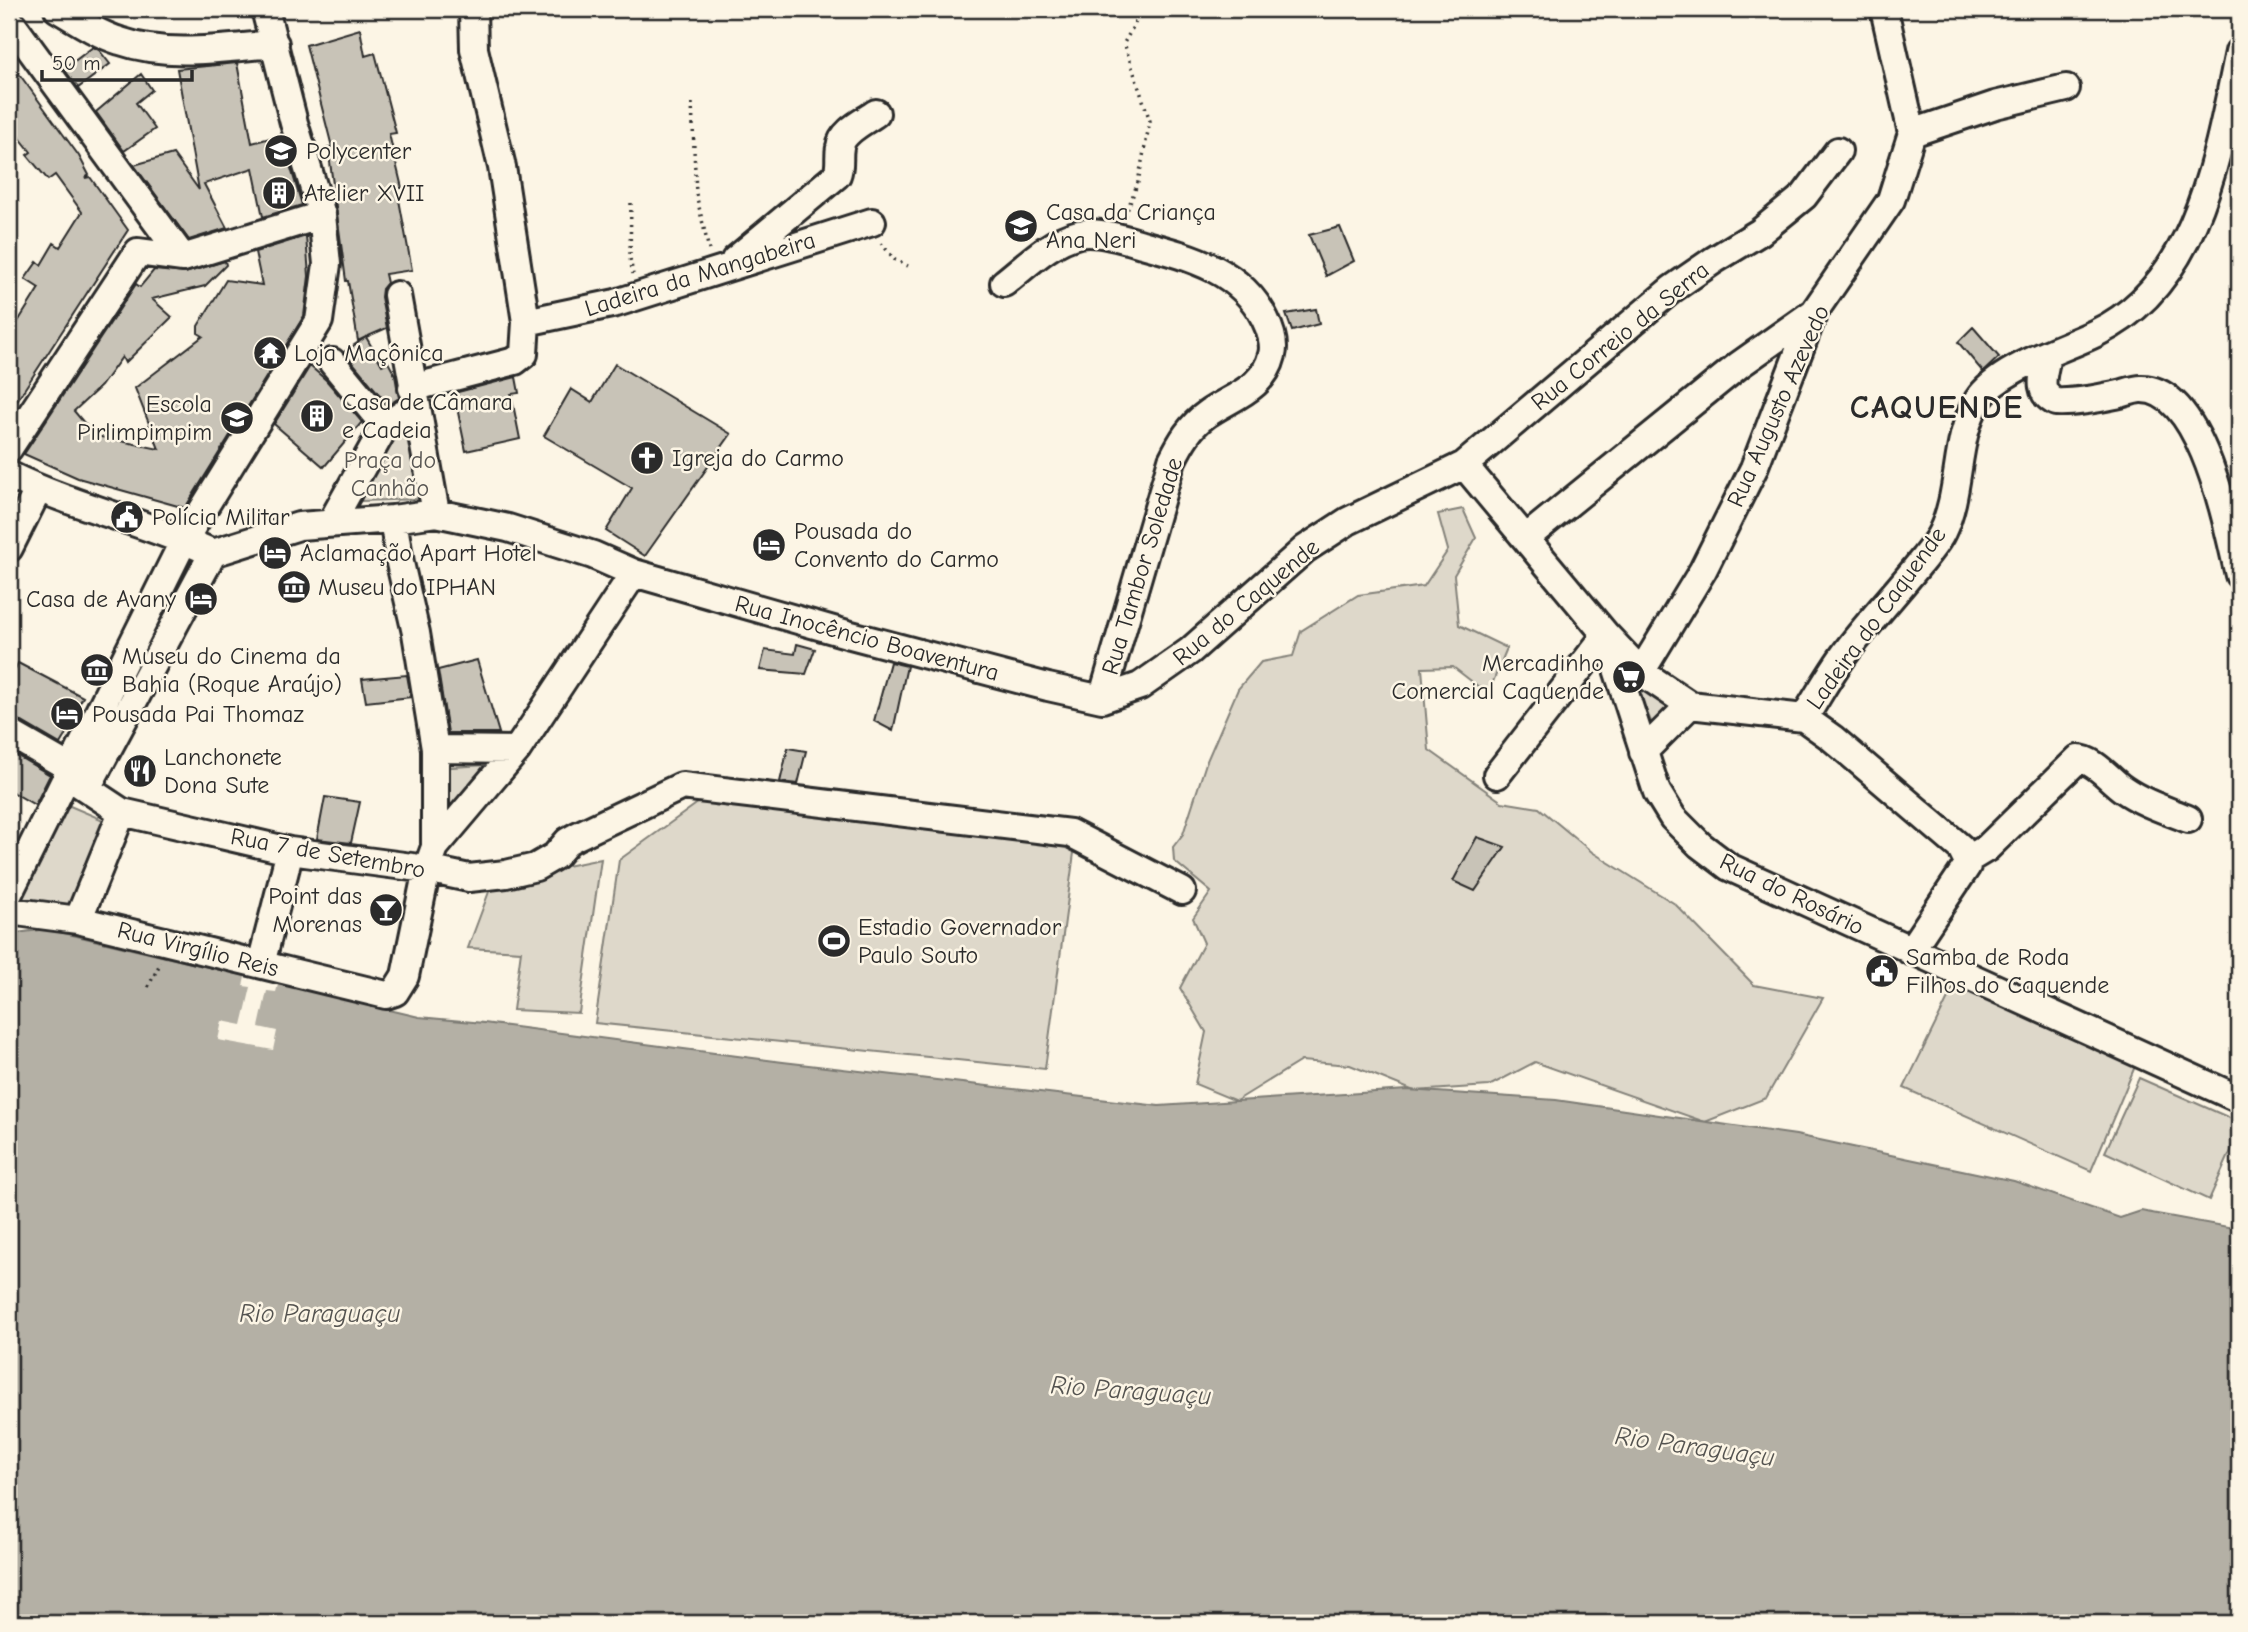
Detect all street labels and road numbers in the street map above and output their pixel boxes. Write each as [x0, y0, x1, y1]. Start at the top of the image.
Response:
street label: Ladeira da Mangabeira [581, 226, 819, 322]
street label: Rua Correio da Serra [1525, 256, 1715, 416]
street label: Rua Augusto Azevedo [1721, 301, 1835, 511]
street label: Rua Tambor Soledade [1096, 454, 1188, 678]
street label: Ladeira do Caquende [1800, 521, 1952, 715]
street label: Rua do Caquende [1167, 533, 1325, 671]
street label: Rua Inocêncio Boaventura [732, 589, 1002, 687]
street label: Rua 7 de Setembro [229, 822, 427, 884]
street label: Rua do Rosário [1715, 847, 1869, 941]
street label: Rua Virgílio Reis [114, 915, 282, 983]

